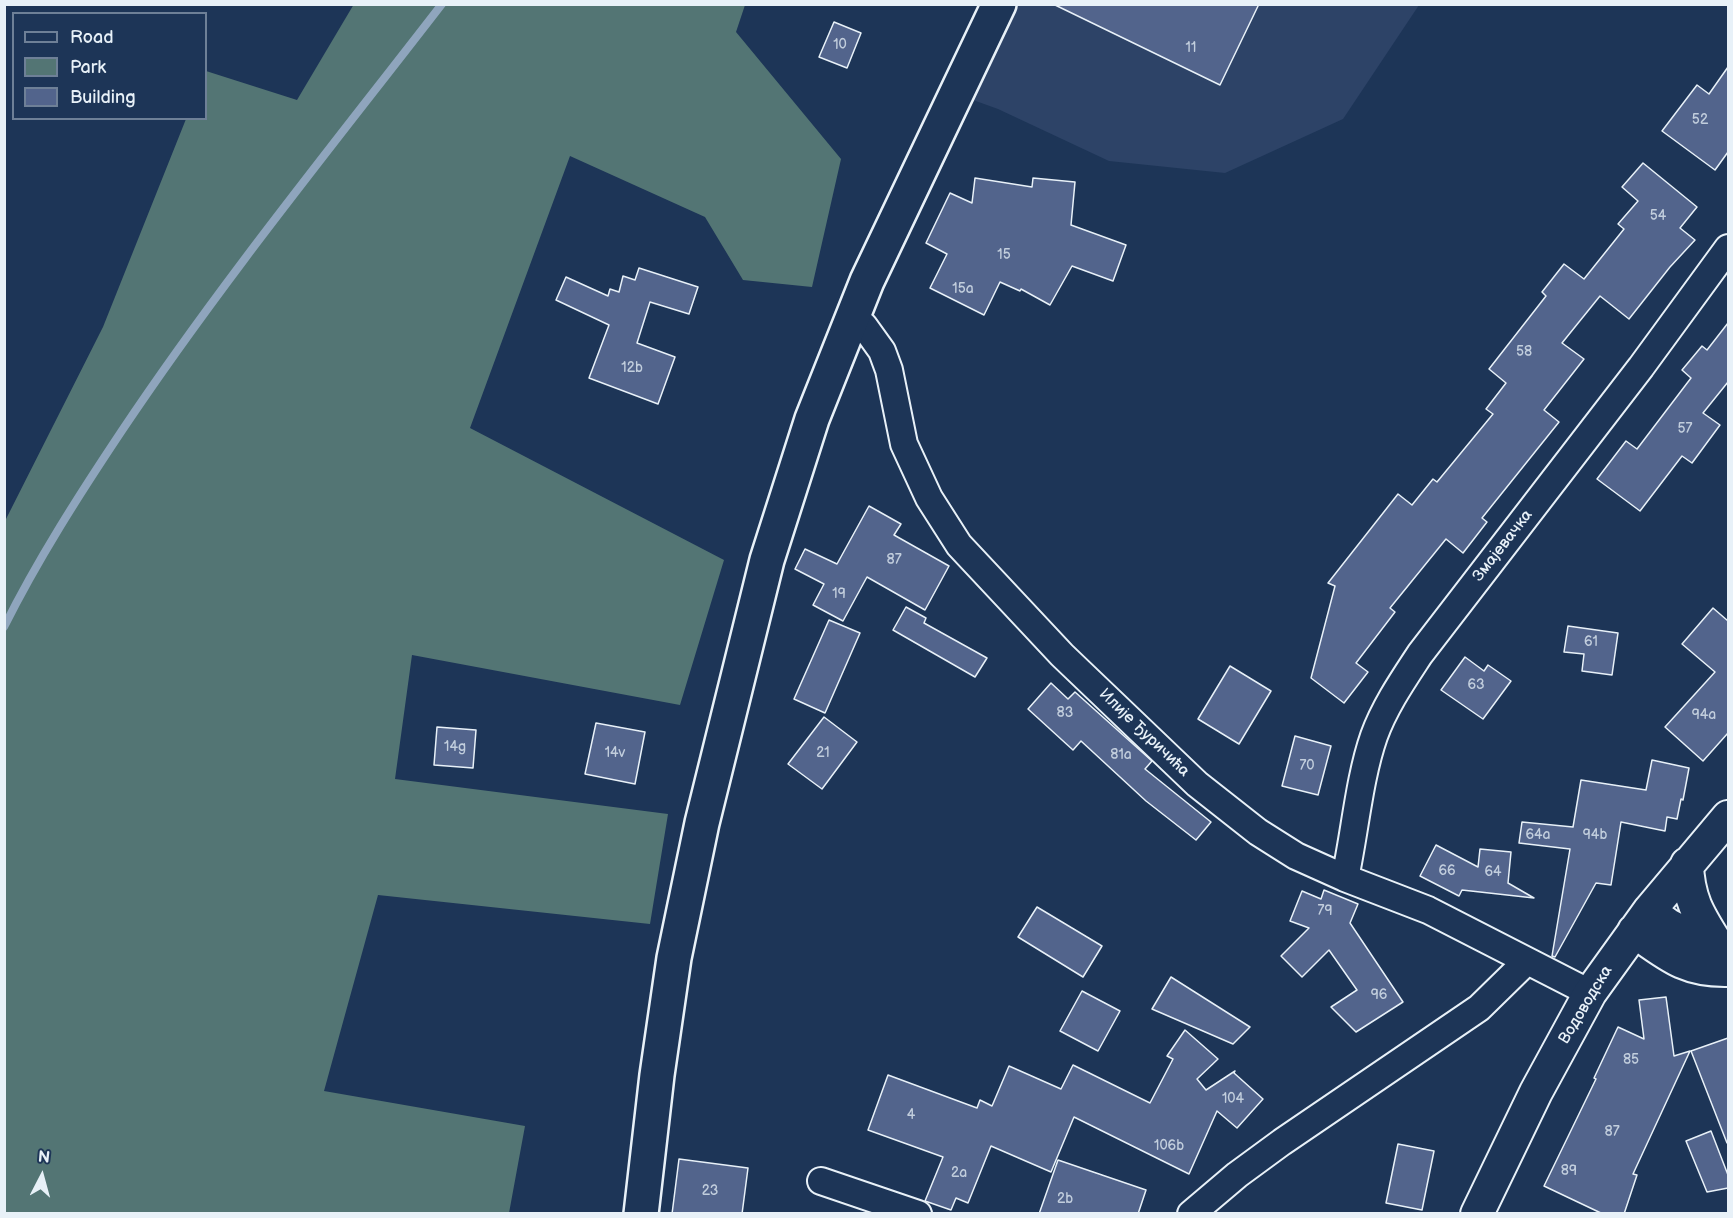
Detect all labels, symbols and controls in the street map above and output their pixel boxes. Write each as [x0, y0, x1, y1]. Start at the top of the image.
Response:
legend [12, 12, 207, 120]
text: Road [70, 27, 114, 48]
house number: 10 [833, 37, 847, 53]
house number: 11 [1186, 40, 1196, 56]
text: Park [70, 57, 106, 78]
text: Building [70, 87, 136, 108]
house number: 52 [1692, 112, 1708, 128]
house number: 54 [1650, 208, 1666, 224]
house number: 15 [997, 247, 1011, 263]
house number: 15a [952, 281, 974, 297]
house number: 58 [1516, 344, 1532, 360]
house number: 12b [621, 360, 643, 376]
house number: 57 [1678, 421, 1692, 437]
street label: Змајевачка [1469, 506, 1537, 586]
house number: 87 [886, 552, 902, 568]
house number: 19 [832, 586, 846, 602]
house number: 61 [1584, 634, 1598, 650]
house number: 63 [1467, 677, 1485, 693]
street label: Илије Ђуричића [1095, 685, 1193, 781]
house number: 83 [1057, 705, 1073, 721]
house number: 94a [1692, 707, 1716, 723]
house number: 14g [444, 739, 466, 755]
house number: 14v [605, 745, 625, 761]
house number: 21 [816, 745, 830, 761]
house number: 81a [1110, 747, 1132, 763]
house number: 70 [1299, 758, 1315, 774]
house number: 64a [1525, 827, 1551, 843]
house number: 94b [1583, 827, 1607, 843]
house number: 66 [1438, 863, 1456, 879]
house number: 64 [1484, 864, 1502, 880]
house number: 79 [1318, 903, 1332, 919]
street label: Водоводска [1555, 962, 1617, 1048]
house number: 96 [1371, 987, 1387, 1003]
house number: 85 [1623, 1052, 1639, 1068]
house number: 104 [1222, 1091, 1244, 1107]
house number: 4 [907, 1107, 915, 1123]
house number: 87 [1604, 1124, 1620, 1140]
house number: 106b [1154, 1138, 1184, 1154]
north arrow [12, 1146, 72, 1206]
text: N [37, 1148, 51, 1168]
house number: 89 [1561, 1163, 1577, 1179]
house number: 2a [951, 1165, 967, 1181]
house number: 23 [702, 1183, 718, 1199]
house number: 2b [1057, 1191, 1073, 1207]

